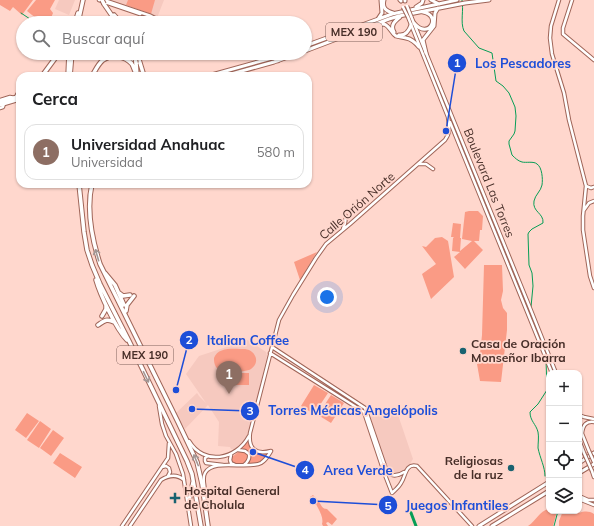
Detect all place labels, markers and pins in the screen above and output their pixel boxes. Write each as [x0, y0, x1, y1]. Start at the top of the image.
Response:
callout: Los Pescadores [447, 51, 579, 76]
callout: Italian Coffee [179, 328, 297, 353]
place label: Casa de Oración Monseñor Ibarra [471, 336, 566, 365]
marker: Casa de Oración Monseñor Ibarra [458, 346, 468, 356]
pin: 1 [216, 361, 242, 394]
callout: Torres Médicas Angelópolis [240, 398, 446, 423]
place label: Religiosas de la ruz [445, 453, 503, 482]
callout: Area Verde [295, 458, 401, 483]
marker: Religiosas de la ruz [506, 463, 516, 473]
place label: Hospital General de Cholula [184, 483, 280, 512]
marker: Hospital General de Cholula [169, 492, 181, 504]
callout: Juegos Infantiles [378, 493, 517, 518]

